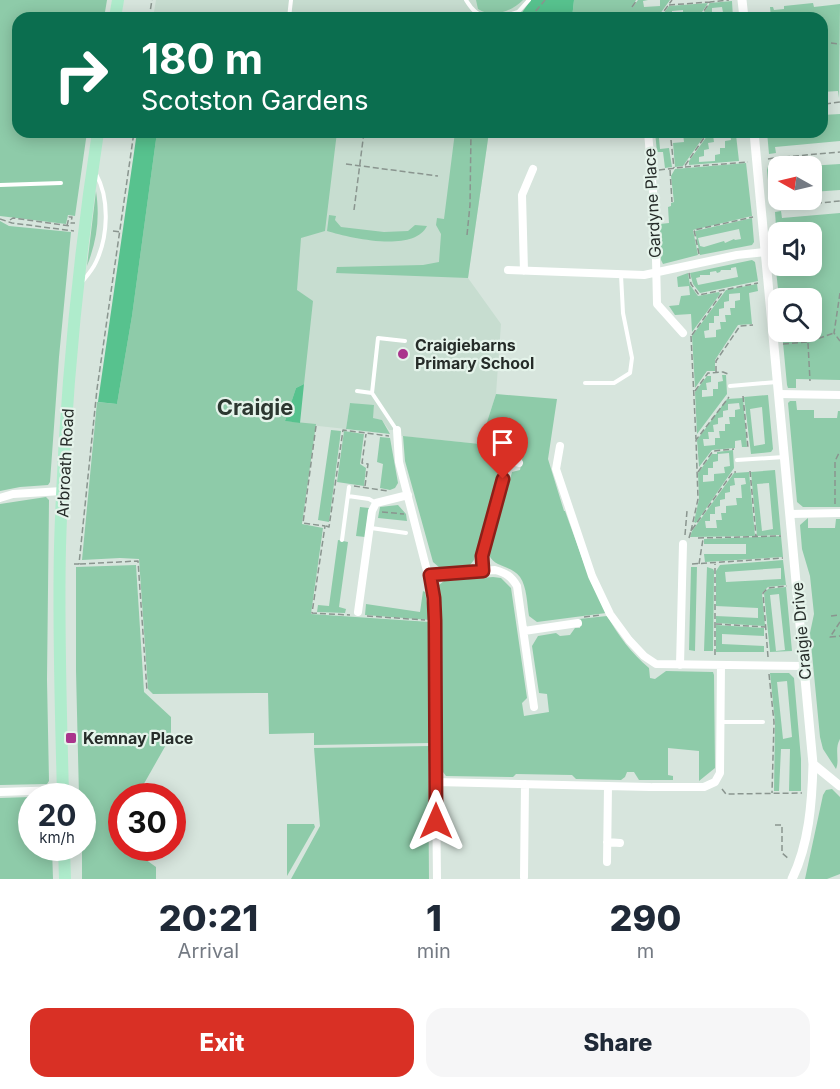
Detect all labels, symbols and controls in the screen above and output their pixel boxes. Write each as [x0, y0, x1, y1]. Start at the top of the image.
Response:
text: 180 m [141, 33, 263, 84]
icon: right [42, 36, 120, 114]
text: Scotston Gardens [141, 84, 369, 117]
street label: Gardyne Place [639, 147, 665, 259]
north arrow [768, 156, 822, 210]
map controls [768, 156, 822, 342]
button: sound [768, 222, 822, 276]
button: search [768, 288, 822, 342]
place label: Craigiebarns Primary School [415, 335, 534, 373]
marker: Craigiebarns Primary School [396, 347, 410, 361]
district label: Craigie [217, 394, 293, 420]
street label: Arbroath Road [52, 408, 78, 518]
pin [477, 417, 528, 479]
icon: arrive [486, 426, 519, 459]
street label: Craigie Drive [787, 581, 815, 681]
place label: Kemnay Place [83, 728, 193, 748]
marker: Kemnay Place [64, 731, 78, 745]
speed limit sign: 30 [108, 783, 186, 861]
position arrow [404, 789, 468, 853]
text: 20 [37, 797, 77, 833]
text: km/h [39, 828, 75, 847]
text: 20:21 [159, 896, 258, 940]
text: 1 [426, 896, 442, 940]
text: 290 [610, 896, 681, 940]
text: Arrival [178, 939, 239, 963]
text: min [417, 939, 451, 963]
text: m [637, 939, 654, 963]
button: Exit [30, 1008, 414, 1077]
button: Share [426, 1008, 810, 1077]

